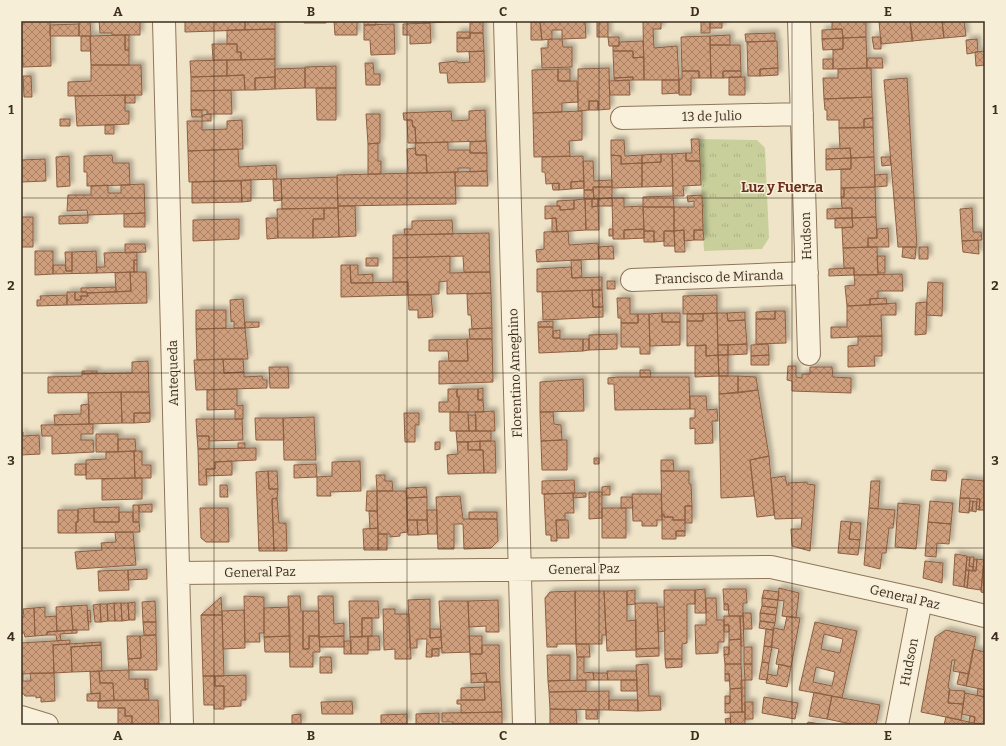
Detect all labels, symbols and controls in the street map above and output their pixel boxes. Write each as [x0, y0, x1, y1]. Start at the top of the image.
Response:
text: A [113, 4, 123, 19]
text: B [307, 4, 315, 19]
text: C [499, 4, 507, 19]
text: D [690, 4, 700, 19]
text: E [884, 4, 892, 19]
text: 1 [8, 102, 14, 117]
text: 1 [992, 102, 998, 117]
street label: 13 de Julio [682, 108, 742, 124]
district label: Luz y Fuerza [741, 179, 823, 196]
street label: Hudson [798, 211, 814, 260]
street label: Francisco de Miranda [654, 267, 784, 287]
text: 2 [7, 278, 15, 293]
text: 2 [991, 278, 999, 293]
street label: Florentino Ameghino [505, 308, 525, 438]
street label: Antequeda [165, 340, 181, 406]
text: 3 [7, 453, 15, 468]
text: 3 [991, 453, 999, 468]
street label: General Paz [548, 561, 620, 577]
street label: General Paz [224, 564, 296, 580]
street label: General Paz [868, 582, 942, 612]
text: 4 [7, 629, 15, 644]
text: 4 [991, 629, 999, 644]
street label: Hudson [897, 636, 921, 687]
text: A [113, 728, 123, 743]
text: B [307, 728, 315, 743]
text: C [499, 728, 507, 743]
text: D [690, 728, 700, 743]
text: E [884, 728, 892, 743]

